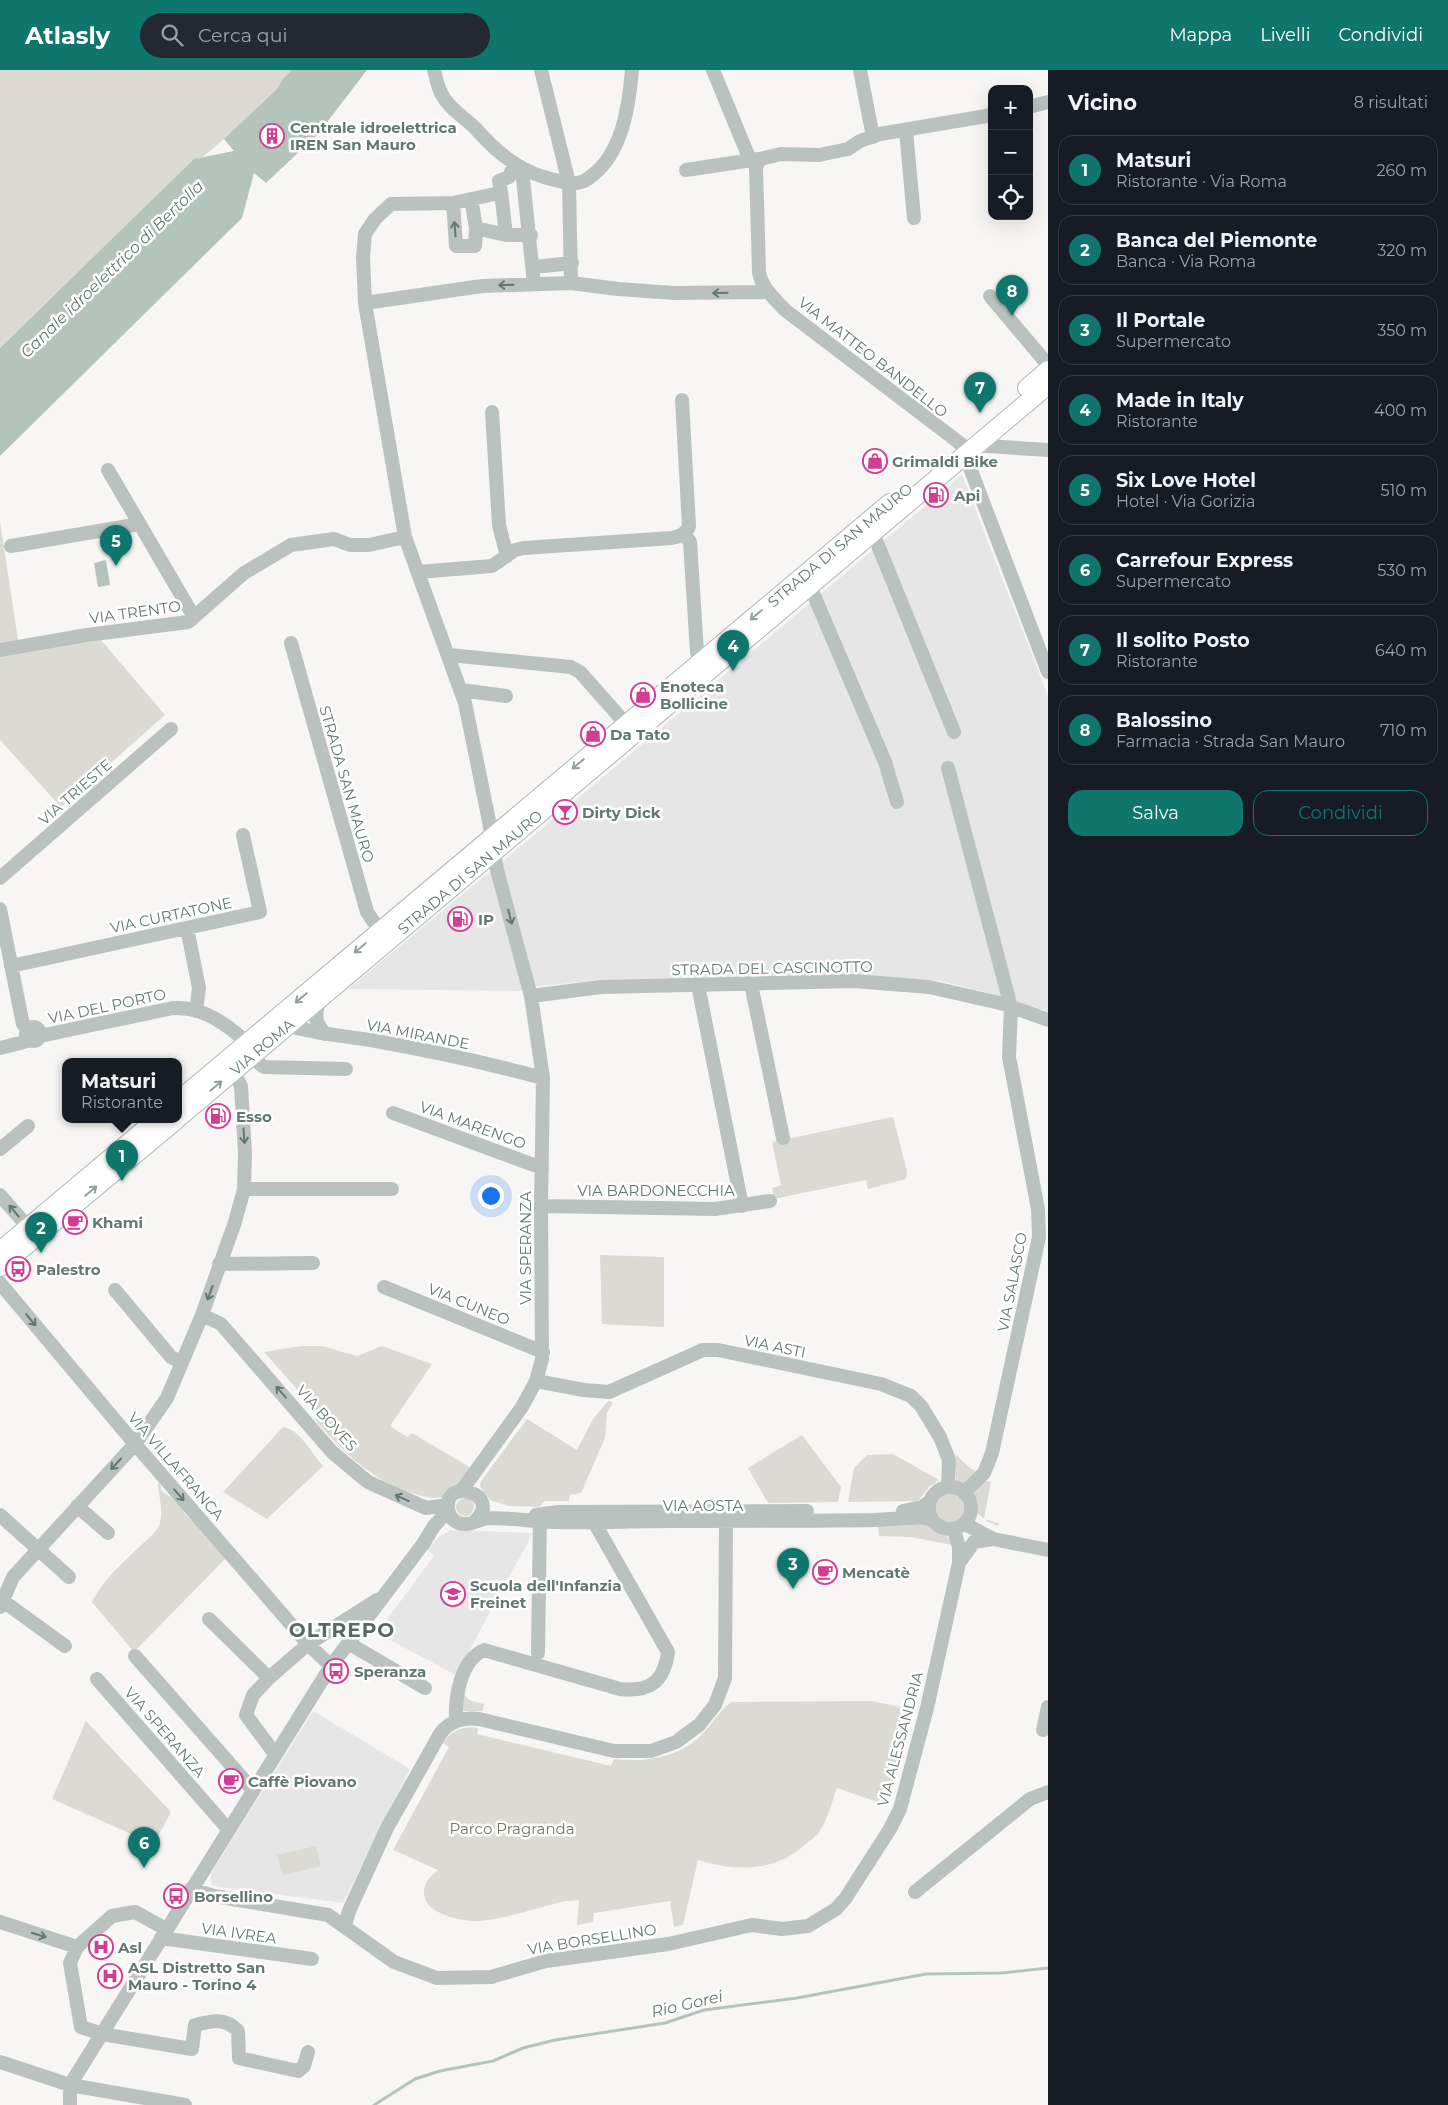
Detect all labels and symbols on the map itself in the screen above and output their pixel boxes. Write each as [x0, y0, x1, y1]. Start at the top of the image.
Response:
place label: Centrale idroelettrica IREN San Mauro [290, 118, 457, 154]
building icon: Centrale idroelettrica IREN San Mauro [259, 123, 285, 149]
water label: Canale idroelettrico di Bertolla [17, 176, 207, 362]
one-way arrow [450, 221, 460, 237]
pin: 8 [996, 275, 1028, 316]
one-way arrow [498, 280, 514, 289]
one-way arrow [712, 288, 728, 297]
street label: VIA MATTEO BANDELLO [794, 293, 952, 421]
pin: 7 [964, 372, 996, 413]
shop icon: Grimaldi Bike [862, 448, 888, 474]
place label: Grimaldi Bike [892, 452, 998, 471]
street label: STRADA DI SAN MAURO [764, 479, 916, 611]
fuel station icon: Api [923, 482, 949, 508]
place label: Api [953, 486, 980, 505]
pin: 5 [100, 525, 132, 566]
street label: VIA TRENTO [88, 596, 182, 628]
one-way arrow [750, 610, 763, 621]
pin: 4 [717, 630, 749, 671]
place label: Enoteca Bollicine [660, 677, 728, 713]
shop icon: Enoteca Bollicine [630, 682, 656, 708]
street label: STRADA SAN MAURO [315, 703, 379, 865]
shop icon: Da Tato [580, 721, 606, 747]
place label: Da Tato [610, 725, 670, 744]
street label: VIA TRIESTE [34, 755, 116, 829]
one-way arrow [571, 759, 584, 770]
bar icon: Dirty Dick [552, 799, 578, 825]
place label: Dirty Dick [582, 803, 661, 822]
street label: STRADA DI SAN MAURO [394, 806, 546, 938]
street label: VIA CURTATONE [108, 893, 234, 937]
fuel station icon: IP [447, 906, 473, 932]
one-way arrow [505, 909, 515, 925]
place label: IP [478, 910, 494, 929]
one-way arrow [353, 942, 366, 954]
street label: STRADA DEL CASCINOTTO [671, 957, 873, 979]
street label: VIA DEL PORTO [46, 984, 168, 1028]
one-way arrow [294, 993, 307, 1004]
street label: VIA ROMA [226, 1015, 298, 1079]
street label: VIA MIRANDE [365, 1015, 471, 1053]
one-way arrow [209, 1081, 222, 1092]
street label: VIA MARENGO [417, 1097, 529, 1153]
fuel station icon: Esso [205, 1103, 231, 1129]
place label: Esso [236, 1107, 272, 1126]
one-way arrow [239, 1127, 248, 1143]
pin: 1 [106, 1140, 138, 1181]
street label: VIA BARDONECCHIA [577, 1181, 735, 1200]
your location [478, 1183, 504, 1209]
one-way arrow [84, 1185, 97, 1196]
street label: VIA SPERANZA [516, 1191, 535, 1305]
one-way arrow [8, 1205, 19, 1218]
cafe icon: Khami [62, 1209, 88, 1235]
pin: 2 [25, 1212, 57, 1253]
place label: Khami [92, 1213, 143, 1232]
street label: VIA SALASCO [993, 1231, 1031, 1333]
bus stop icon: Palestro [5, 1256, 31, 1282]
place label: Palestro [36, 1260, 101, 1279]
street label: VIA CUNEO [425, 1279, 513, 1329]
one-way arrow [205, 1284, 214, 1300]
one-way arrow [26, 1313, 37, 1326]
street label: VIA ASTI [742, 1330, 808, 1362]
street label: VIA BOVES [292, 1381, 362, 1455]
one-way arrow [276, 1386, 287, 1399]
street label: VIA VILLAFRANCA [124, 1408, 228, 1524]
one-way arrow [110, 1458, 122, 1471]
one-way arrow [173, 1488, 184, 1501]
one-way arrow [395, 1492, 410, 1502]
street label: VIA AOSTA [663, 1496, 744, 1515]
pin: 3 [777, 1548, 809, 1589]
cafe icon: Mencatè [812, 1559, 838, 1585]
place label: Mencatè [842, 1563, 910, 1582]
place label: Scuola dell'Infanzia Freinet [470, 1576, 621, 1612]
school or university icon: Scuola dell'Infanzia Freinet [440, 1581, 466, 1607]
district label: OLTREPO [289, 1618, 395, 1642]
bus stop icon: Speranza [323, 1658, 349, 1684]
place label: Speranza [354, 1662, 426, 1681]
street label: VIA ALESSANDRIA [873, 1669, 927, 1809]
street label: VIA SPERANZA [121, 1683, 210, 1781]
cafe icon: Caffè Piovano [218, 1768, 244, 1794]
place label: Caffè Piovano [248, 1772, 357, 1791]
park label: Parco Pragranda [449, 1819, 575, 1838]
pin: 6 [128, 1827, 160, 1868]
bus stop icon: Borsellino [163, 1883, 189, 1909]
place label: Borsellino [194, 1887, 273, 1906]
street label: VIA IVREA [200, 1918, 278, 1948]
street label: VIA BORSELLINO [526, 1919, 658, 1959]
one-way arrow [30, 1930, 46, 1940]
hospital icon: Asl [88, 1934, 114, 1960]
place label: Asl [117, 1938, 142, 1957]
place label: ASL Distretto San Mauro - Torino 4 [127, 1958, 265, 1994]
hospital icon: ASL Distretto San Mauro - Torino 4 [97, 1963, 123, 1989]
water label: Rio Gorei [649, 1986, 725, 2021]

